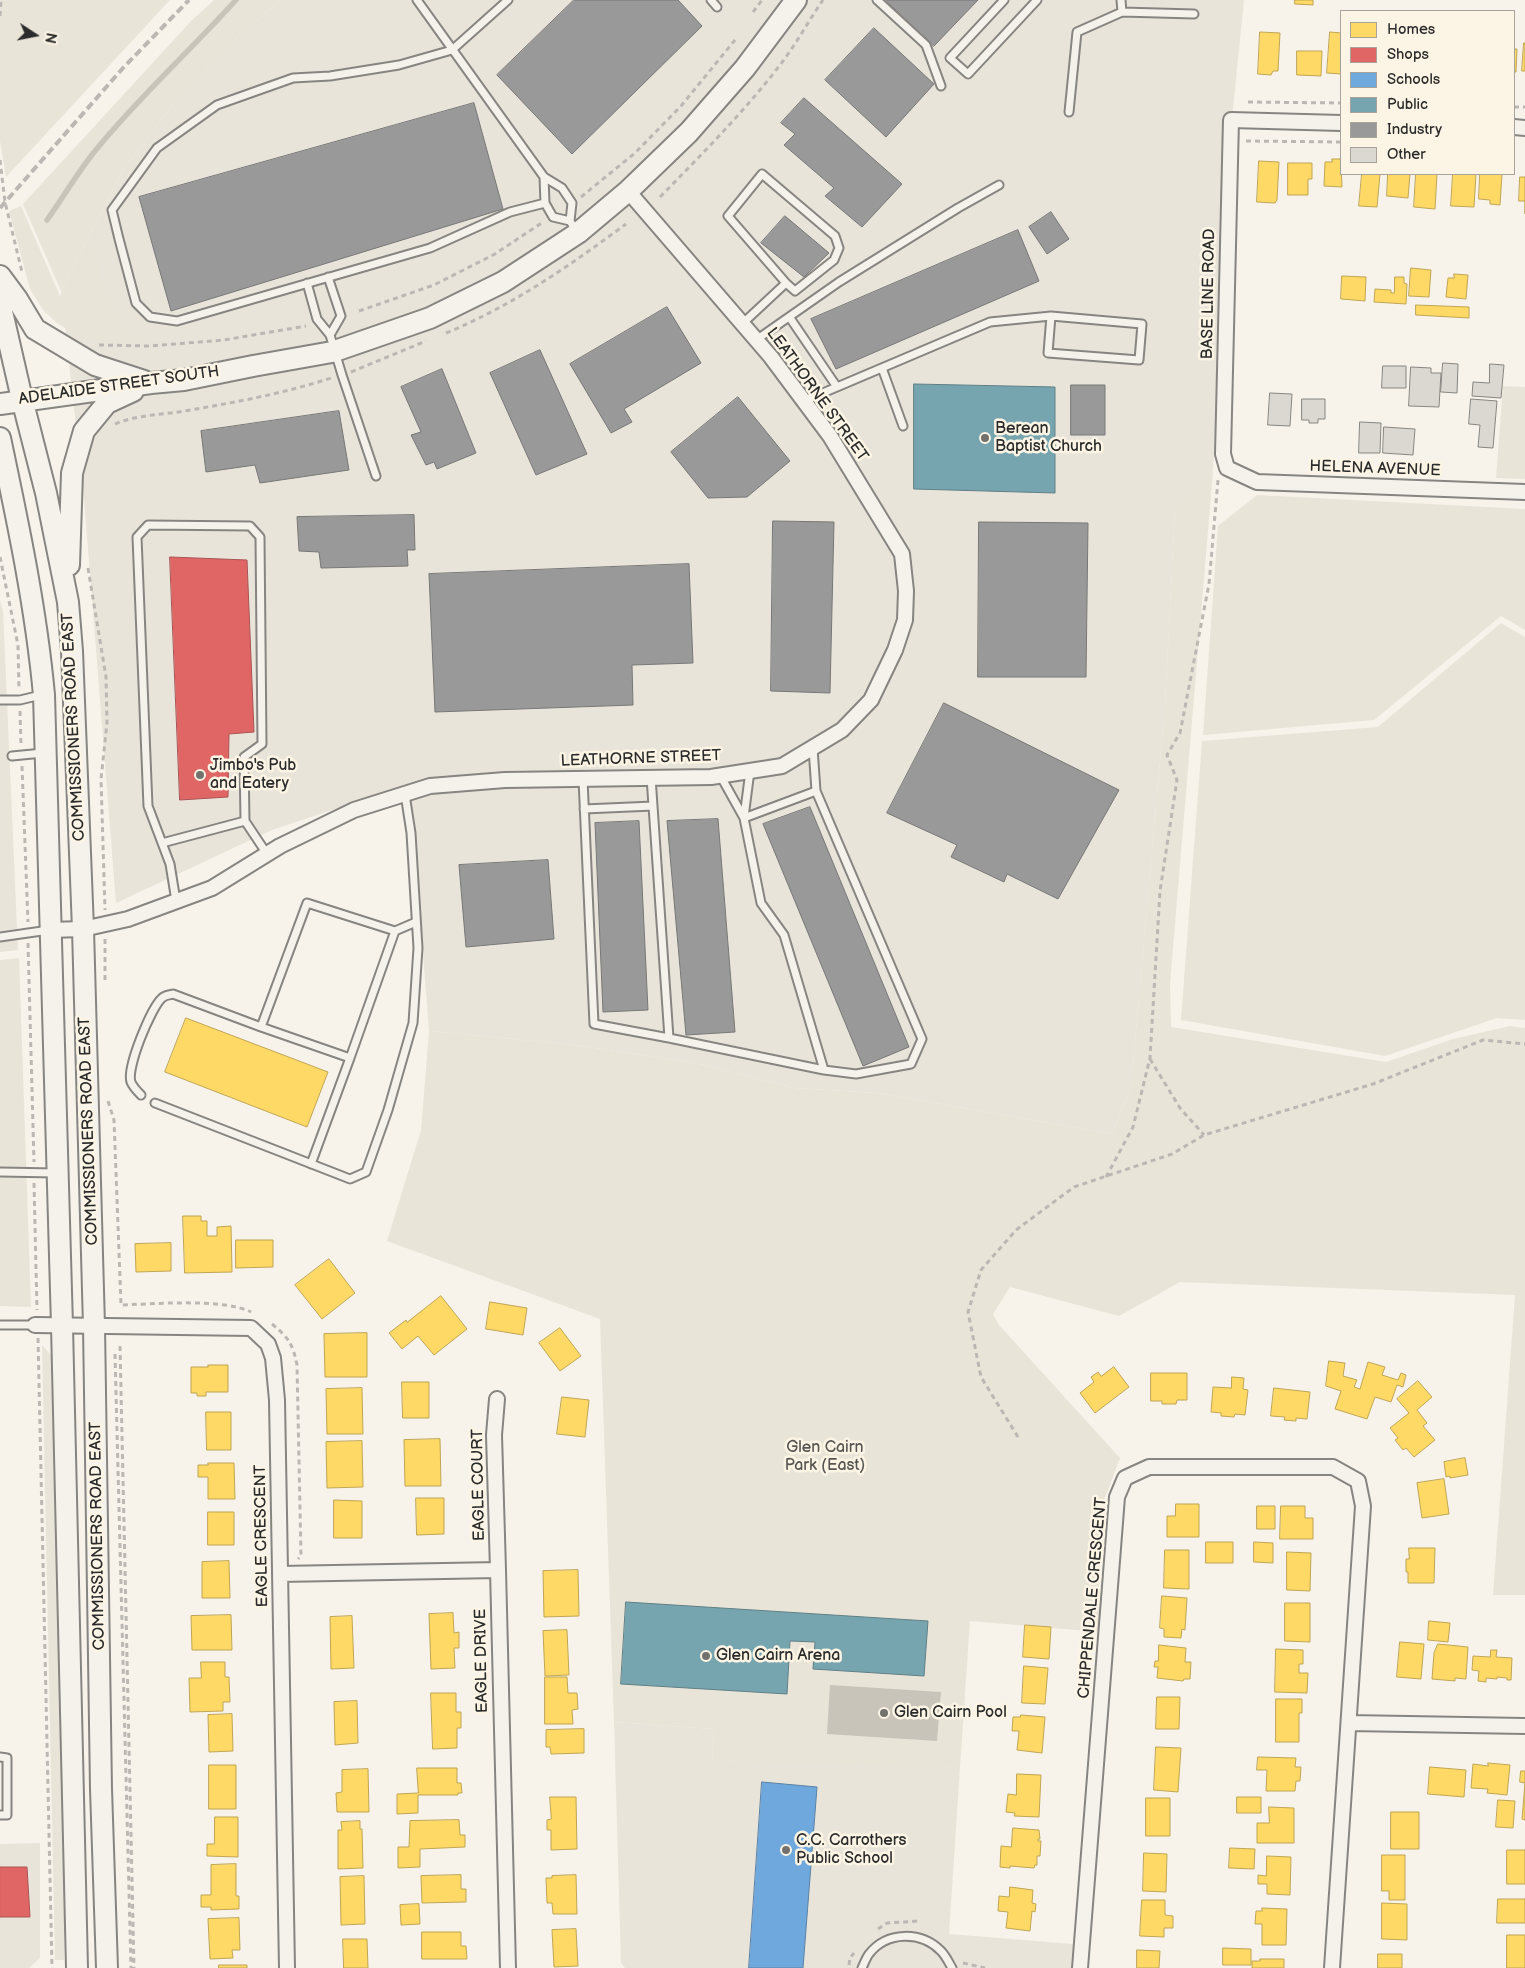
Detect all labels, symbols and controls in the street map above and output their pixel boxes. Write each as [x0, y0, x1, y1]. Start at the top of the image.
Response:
north arrow [10, 10, 60, 60]
legend [1340, 10, 1515, 175]
text: Homes [1387, 20, 1435, 39]
text: N [41, 31, 60, 45]
text: Shops [1387, 45, 1429, 64]
text: Schools [1387, 70, 1440, 89]
text: Public [1387, 95, 1428, 114]
text: Industry [1387, 120, 1442, 139]
text: Other [1387, 145, 1426, 164]
street label: BASE LINE ROAD [1198, 228, 1220, 360]
street label: LEATHORNE STREET [762, 324, 872, 466]
street label: ADELAIDE STREET SOUTH [17, 362, 221, 410]
place label: Berean Baptist Church [995, 419, 1102, 457]
marker: Berean Baptist Church [979, 432, 991, 444]
street label: HELENA AVENUE [1309, 457, 1441, 481]
street label: COMMISSIONERS ROAD EAST [58, 612, 90, 842]
street label: LEATHORNE STREET [560, 747, 722, 771]
place label: Jimbo's Pub and Eatery [210, 756, 296, 794]
marker: Jimbo's Pub and Eatery [194, 769, 206, 781]
street label: COMMISSIONERS ROAD EAST [75, 1016, 103, 1246]
street label: COMMISSIONERS ROAD EAST [86, 1421, 110, 1651]
street label: EAGLE COURT [468, 1429, 490, 1541]
park label: Glen Cairn Park (East) [785, 1438, 865, 1476]
street label: EAGLE CRESCENT [251, 1465, 273, 1607]
street label: CHIPPENDALE CRESCENT [1075, 1496, 1111, 1700]
street label: EAGLE DRIVE [471, 1609, 493, 1713]
place label: Glen Cairn Arena [716, 1646, 840, 1666]
marker: Glen Cairn Arena [700, 1650, 712, 1662]
place label: Glen Cairn Pool [894, 1703, 1007, 1723]
marker: Glen Cairn Pool [878, 1707, 890, 1719]
place label: C.C. Carrothers Public School [796, 1831, 906, 1869]
marker: C.C. Carrothers Public School [780, 1844, 792, 1856]

